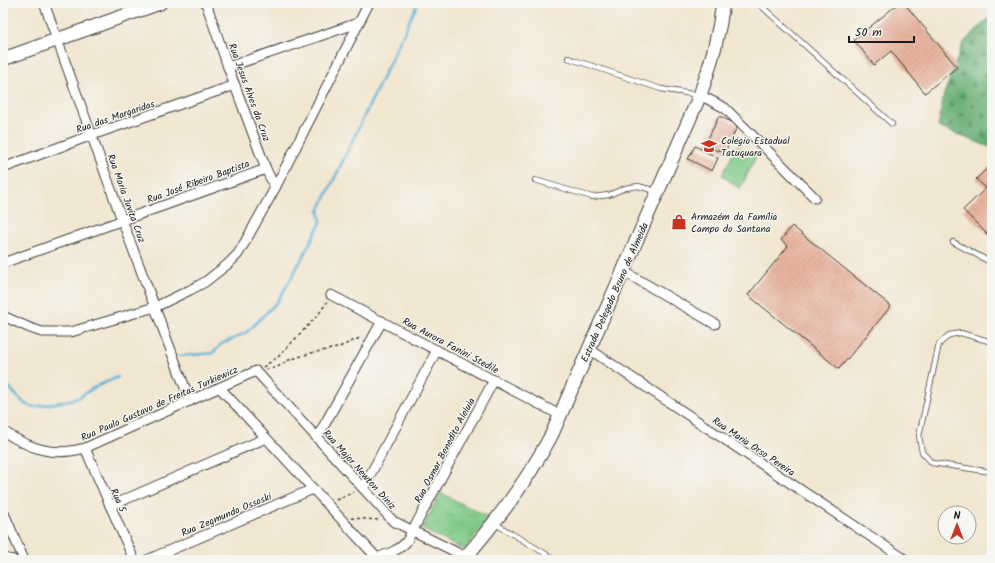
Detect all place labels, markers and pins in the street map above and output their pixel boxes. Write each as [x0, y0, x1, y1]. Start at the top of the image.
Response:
place label: Colégio Estadual Tatuquara [721, 133, 790, 161]
school or university icon: Colégio Estadual Tatuquara [700, 137, 718, 155]
place label: Armazém da Família Campo do Santana [691, 209, 778, 237]
shop icon: Armazém da Família Campo do Santana [670, 213, 688, 231]

